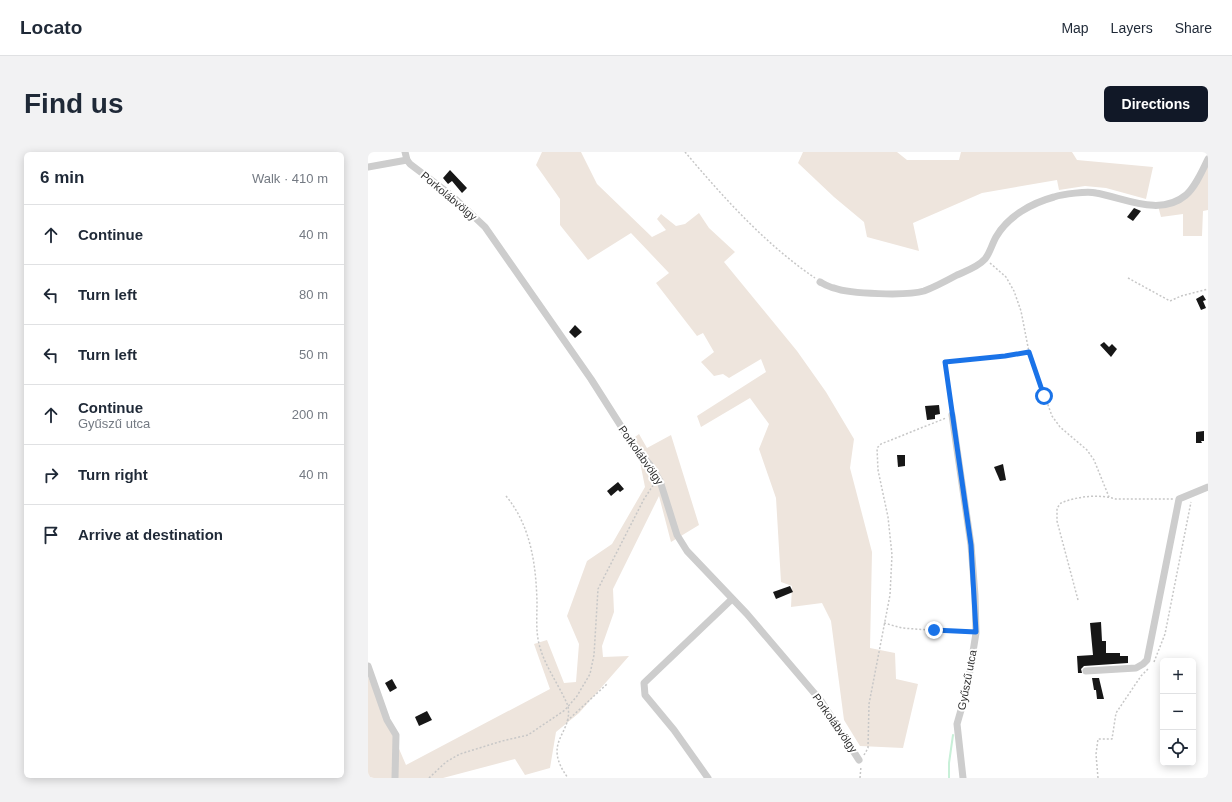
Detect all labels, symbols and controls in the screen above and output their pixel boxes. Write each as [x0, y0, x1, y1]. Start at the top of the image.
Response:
text: Locato [20, 17, 82, 38]
text: Map [1061, 20, 1089, 36]
text: Layers [1111, 20, 1153, 36]
text: Share [1175, 20, 1212, 36]
button: Directions [1104, 86, 1208, 122]
text: Find us [24, 88, 124, 119]
text: 6 min [40, 168, 84, 187]
street label: Porkolábvölgy [419, 169, 480, 223]
text: Walk · 410 m [252, 171, 328, 186]
icon: ahead [40, 224, 62, 246]
text: Continue [78, 226, 143, 243]
text: 40 m [299, 227, 328, 242]
icon: left [40, 284, 62, 306]
text: Turn left [78, 286, 137, 303]
text: 80 m [299, 287, 328, 302]
icon: left [40, 344, 62, 366]
text: Turn left [78, 346, 137, 363]
text: 50 m [299, 347, 328, 362]
route start [1035, 387, 1053, 405]
text: Continue [78, 399, 143, 416]
icon: ahead [40, 404, 62, 426]
text: 200 m [292, 407, 328, 422]
text: Gyűszű utca [78, 416, 150, 431]
street label: Porkolábvölgy [616, 423, 666, 487]
icon: right [40, 464, 62, 486]
text: Turn right [78, 466, 148, 483]
text: 40 m [299, 467, 328, 482]
icon: arrive [40, 524, 62, 546]
text: Arrive at destination [78, 526, 223, 543]
route end [925, 621, 943, 639]
street label: Gyűszű utca [955, 648, 979, 711]
map controls [1160, 658, 1196, 766]
button: + [1160, 658, 1196, 694]
street label: Porkolábvölgy [810, 691, 860, 755]
button: − [1160, 694, 1196, 730]
button: locate [1160, 730, 1196, 766]

